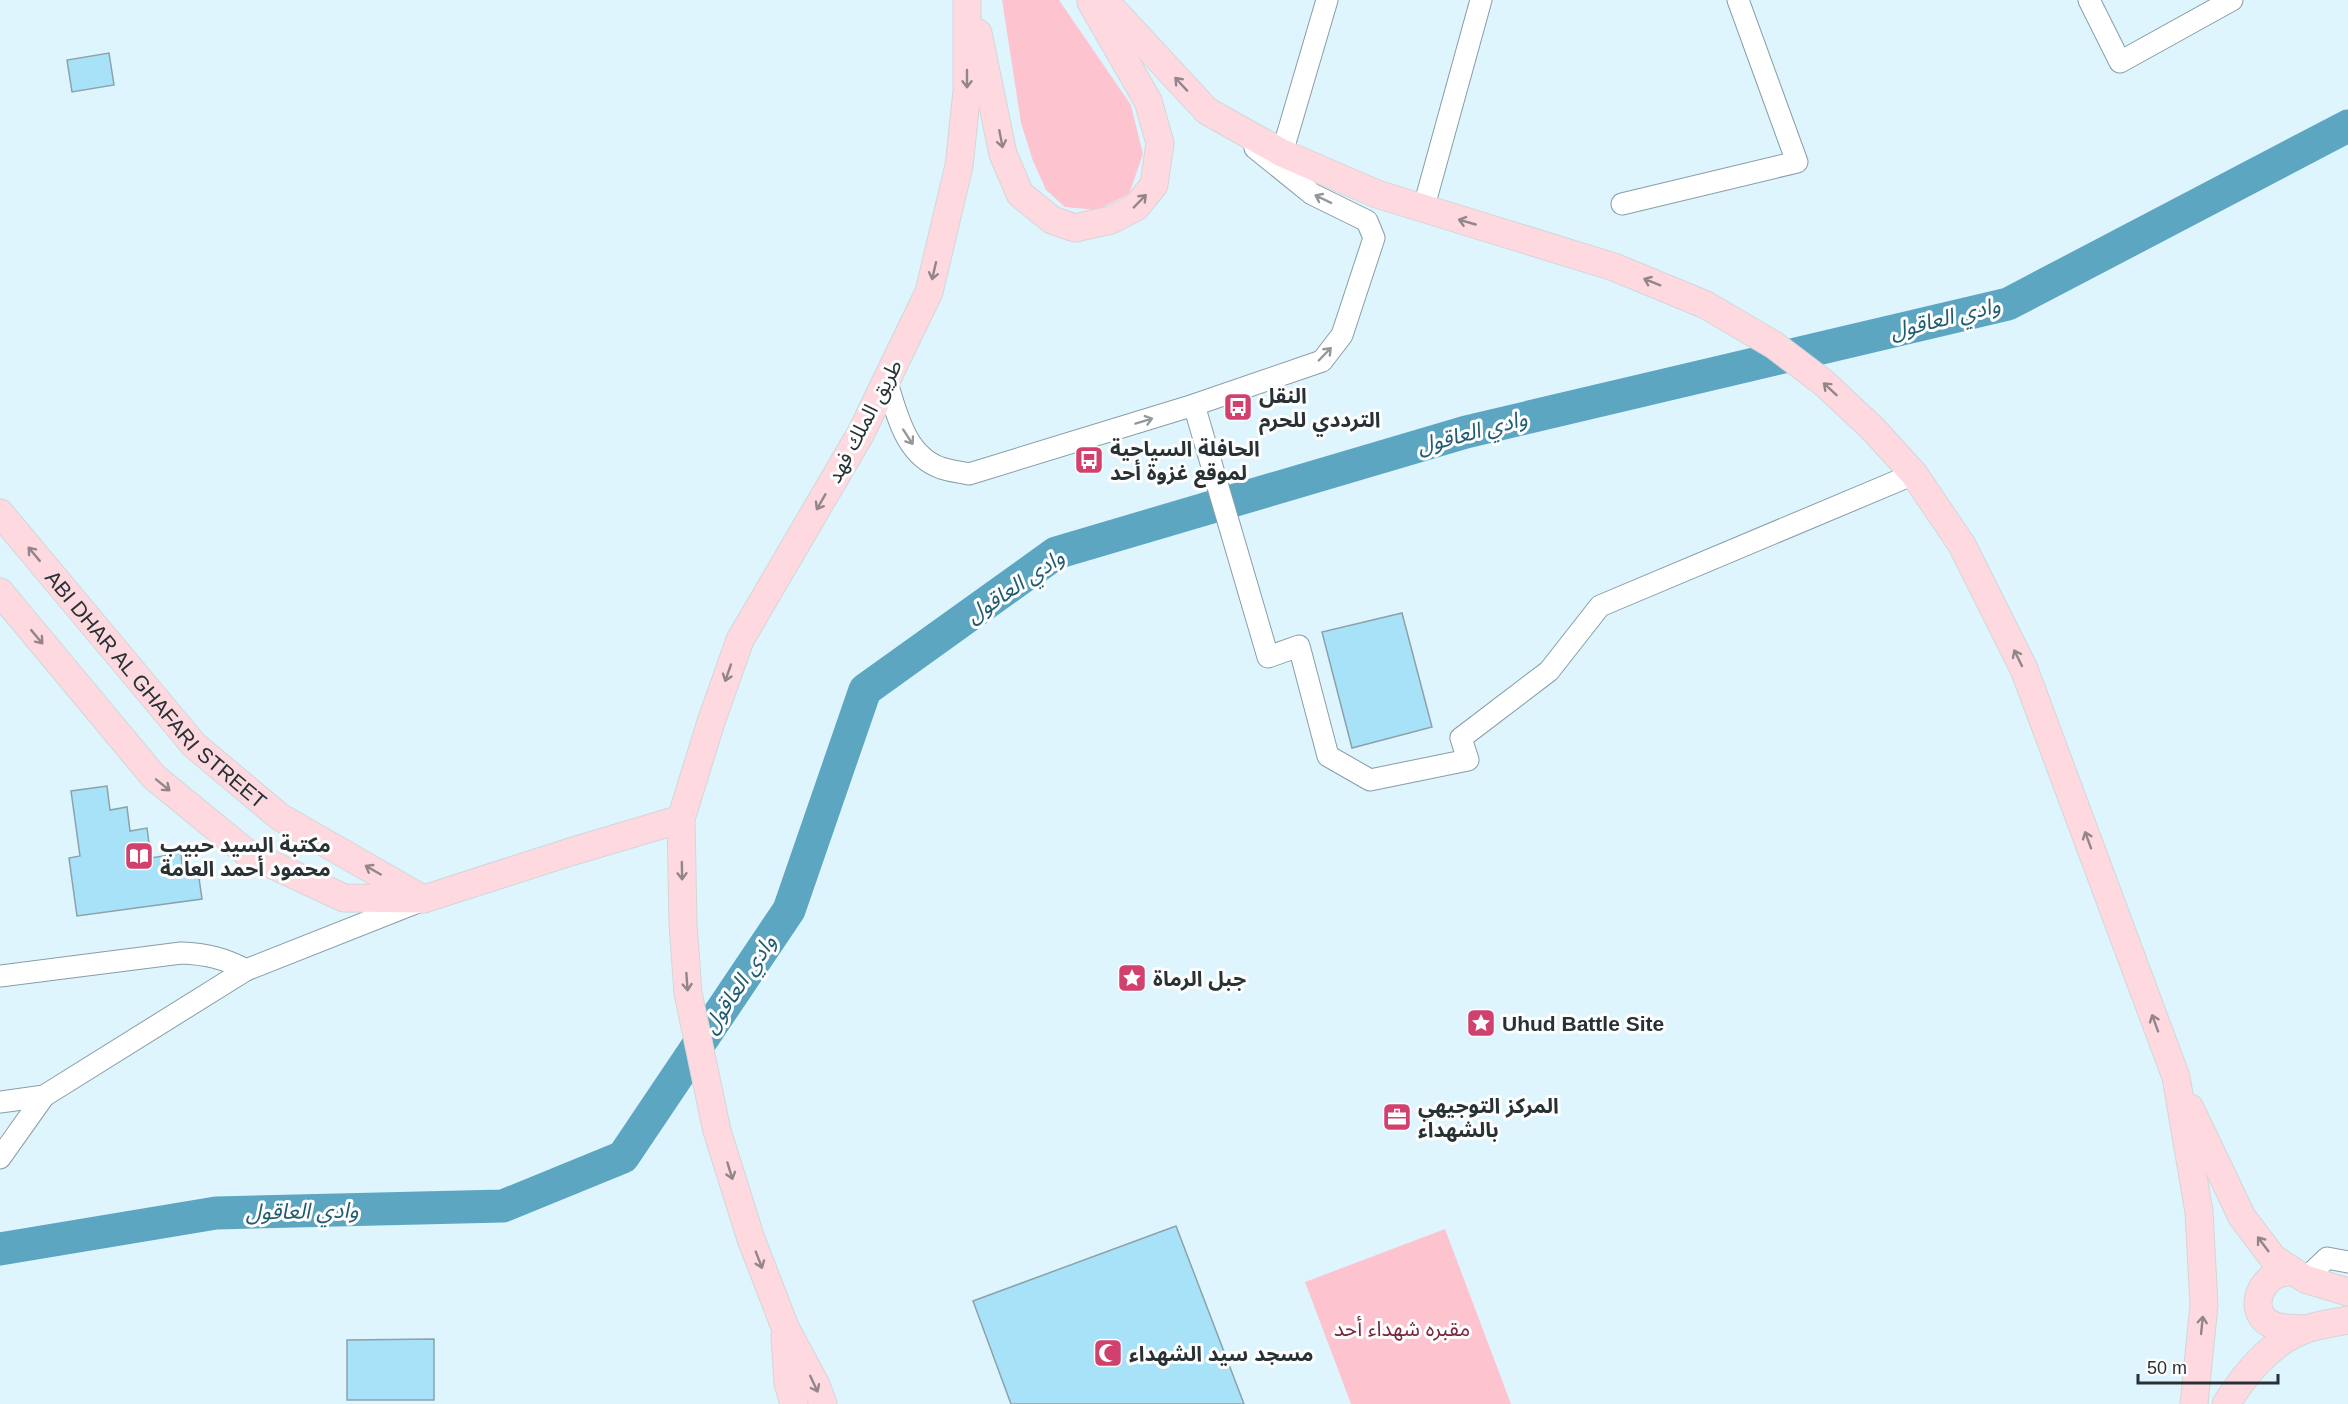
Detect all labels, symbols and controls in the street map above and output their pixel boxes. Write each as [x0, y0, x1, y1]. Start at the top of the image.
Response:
one-way arrow [961, 69, 973, 89]
one-way arrow [1175, 77, 1189, 92]
one-way arrow [996, 129, 1007, 149]
one-way arrow [1315, 193, 1332, 205]
one-way arrow [1133, 194, 1147, 209]
one-way arrow [1458, 216, 1477, 227]
one-way arrow [928, 261, 940, 280]
one-way arrow [1644, 276, 1662, 287]
water label: وادي العاقول [1887, 292, 2004, 349]
one-way arrow [1318, 347, 1333, 362]
street label: طريق الملك فهد [822, 355, 908, 488]
one-way arrow [1823, 382, 1838, 396]
place label: النقل الترددي للحرم [1259, 384, 1380, 436]
bus stop icon: النقل الترددي للحرم [1222, 391, 1254, 423]
water label: وادي العاقول [1414, 405, 1531, 464]
one-way arrow [1134, 415, 1153, 426]
one-way arrow [901, 428, 914, 445]
place label: الحافلة السياحية لموقع غزوة أحد [1110, 437, 1260, 488]
bus stop icon: الحافلة السياحية لموقع غزوة أحد [1073, 444, 1105, 476]
one-way arrow [814, 493, 826, 510]
water label: وادي العاقول [961, 544, 1072, 632]
one-way arrow [28, 546, 41, 562]
street label: ABI DHAR AL GHAFARI STREET [41, 566, 272, 813]
one-way arrow [31, 629, 44, 645]
one-way arrow [2012, 649, 2024, 667]
one-way arrow [722, 663, 733, 682]
one-way arrow [155, 779, 171, 792]
one-way arrow [2081, 831, 2092, 850]
place label: مكتبة السيد حبيب محمود أحمد العامة [160, 833, 331, 881]
library icon: مكتبة السيد حبيب محمود أحمد العامة [123, 840, 155, 872]
one-way arrow [676, 861, 688, 881]
one-way arrow [365, 864, 382, 876]
water label: وادي العاقول [697, 930, 785, 1041]
place icon: جبل الرماة [1116, 962, 1148, 994]
place label: جبل الرماة [1153, 967, 1246, 991]
one-way arrow [681, 971, 692, 991]
place icon: Uhud Battle Site [1465, 1007, 1497, 1039]
place label: Uhud Battle Site [1502, 1012, 1664, 1035]
one-way arrow [2149, 1014, 2160, 1032]
place label: المركز التوجيهي بالشهداء [1418, 1094, 1559, 1142]
office icon: المركز التوجيهي بالشهداء [1381, 1101, 1413, 1133]
one-way arrow [725, 1161, 736, 1180]
water label: وادي العاقول [245, 1198, 359, 1230]
one-way arrow [2256, 1237, 2269, 1253]
one-way arrow [754, 1250, 765, 1269]
one-way arrow [2197, 1315, 2208, 1335]
park label: مقبره شهداء أحد [1334, 1316, 1470, 1341]
mosque icon: مسجد سيد الشهداء [1092, 1337, 1124, 1369]
place label: مسجد سيد الشهداء [1129, 1342, 1314, 1366]
scale bar [2138, 1347, 2278, 1385]
text: 50 m [2147, 1358, 2187, 1378]
one-way arrow [809, 1374, 821, 1392]

